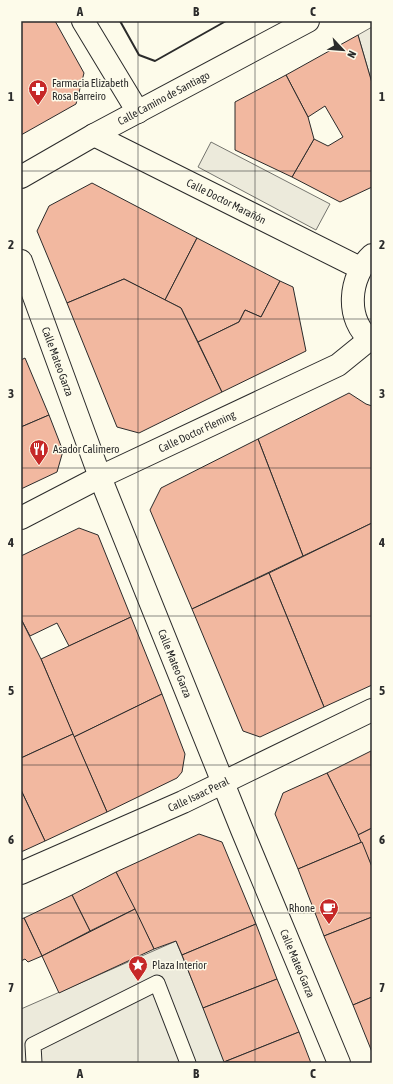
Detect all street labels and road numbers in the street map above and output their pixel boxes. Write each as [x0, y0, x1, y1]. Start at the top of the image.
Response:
street label: Calle Camino de Santiago [116, 69, 211, 127]
street label: Calle Doctor Marañón [185, 176, 268, 226]
street label: Calle Mateo Garza [40, 325, 76, 398]
street label: Calle Doctor Fleming [156, 408, 237, 455]
street label: Calle Mateo Garza [156, 627, 194, 700]
street label: Calle Isaac Peral [166, 775, 231, 814]
street label: Calle Mateo Garza [278, 927, 317, 999]

